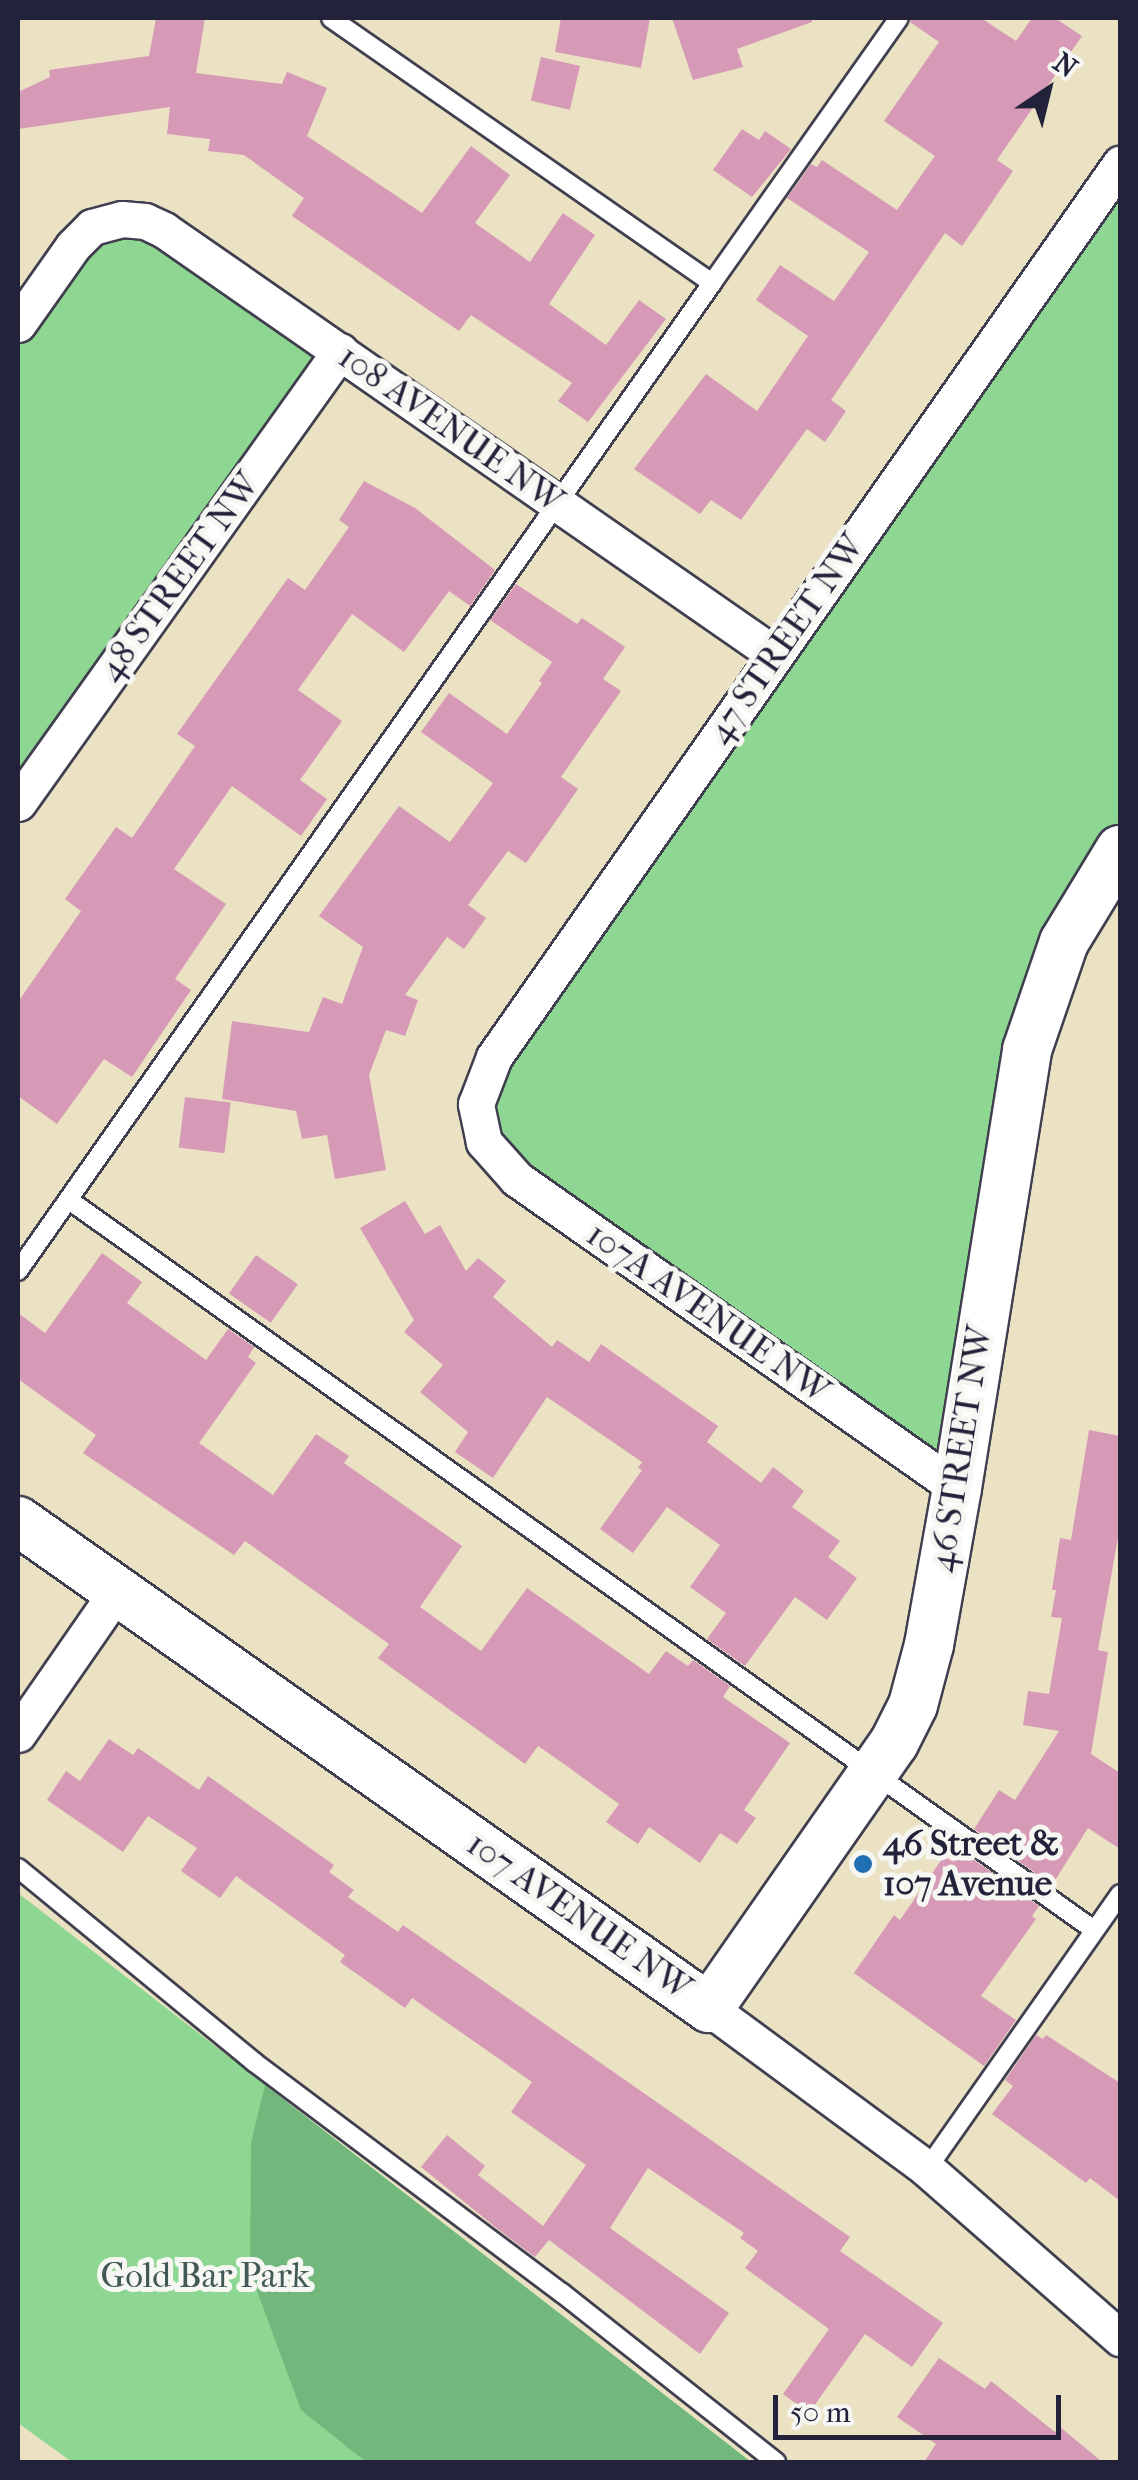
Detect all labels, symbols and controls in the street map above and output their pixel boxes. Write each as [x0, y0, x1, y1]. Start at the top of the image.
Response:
north arrow [998, 40, 1098, 140]
text: N [1047, 45, 1084, 85]
street label: 108 AVENUE NW [330, 336, 572, 522]
street label: 48 STREET NW [89, 465, 269, 689]
street label: 47 STREET NW [698, 526, 874, 752]
street label: 107A AVENUE NW [578, 1214, 838, 1412]
street label: 46 STREET NW [921, 1323, 1001, 1575]
street label: 107 AVENUE NW [459, 1823, 699, 2009]
place label: 46 Street & 107 Avenue [883, 1823, 1059, 1905]
marker: 46 Street & 107 Avenue [852, 1853, 874, 1875]
park label: Gold Bar Park [100, 2255, 310, 2297]
scale bar [778, 2375, 1066, 2437]
text: 50 m [790, 2395, 851, 2430]

